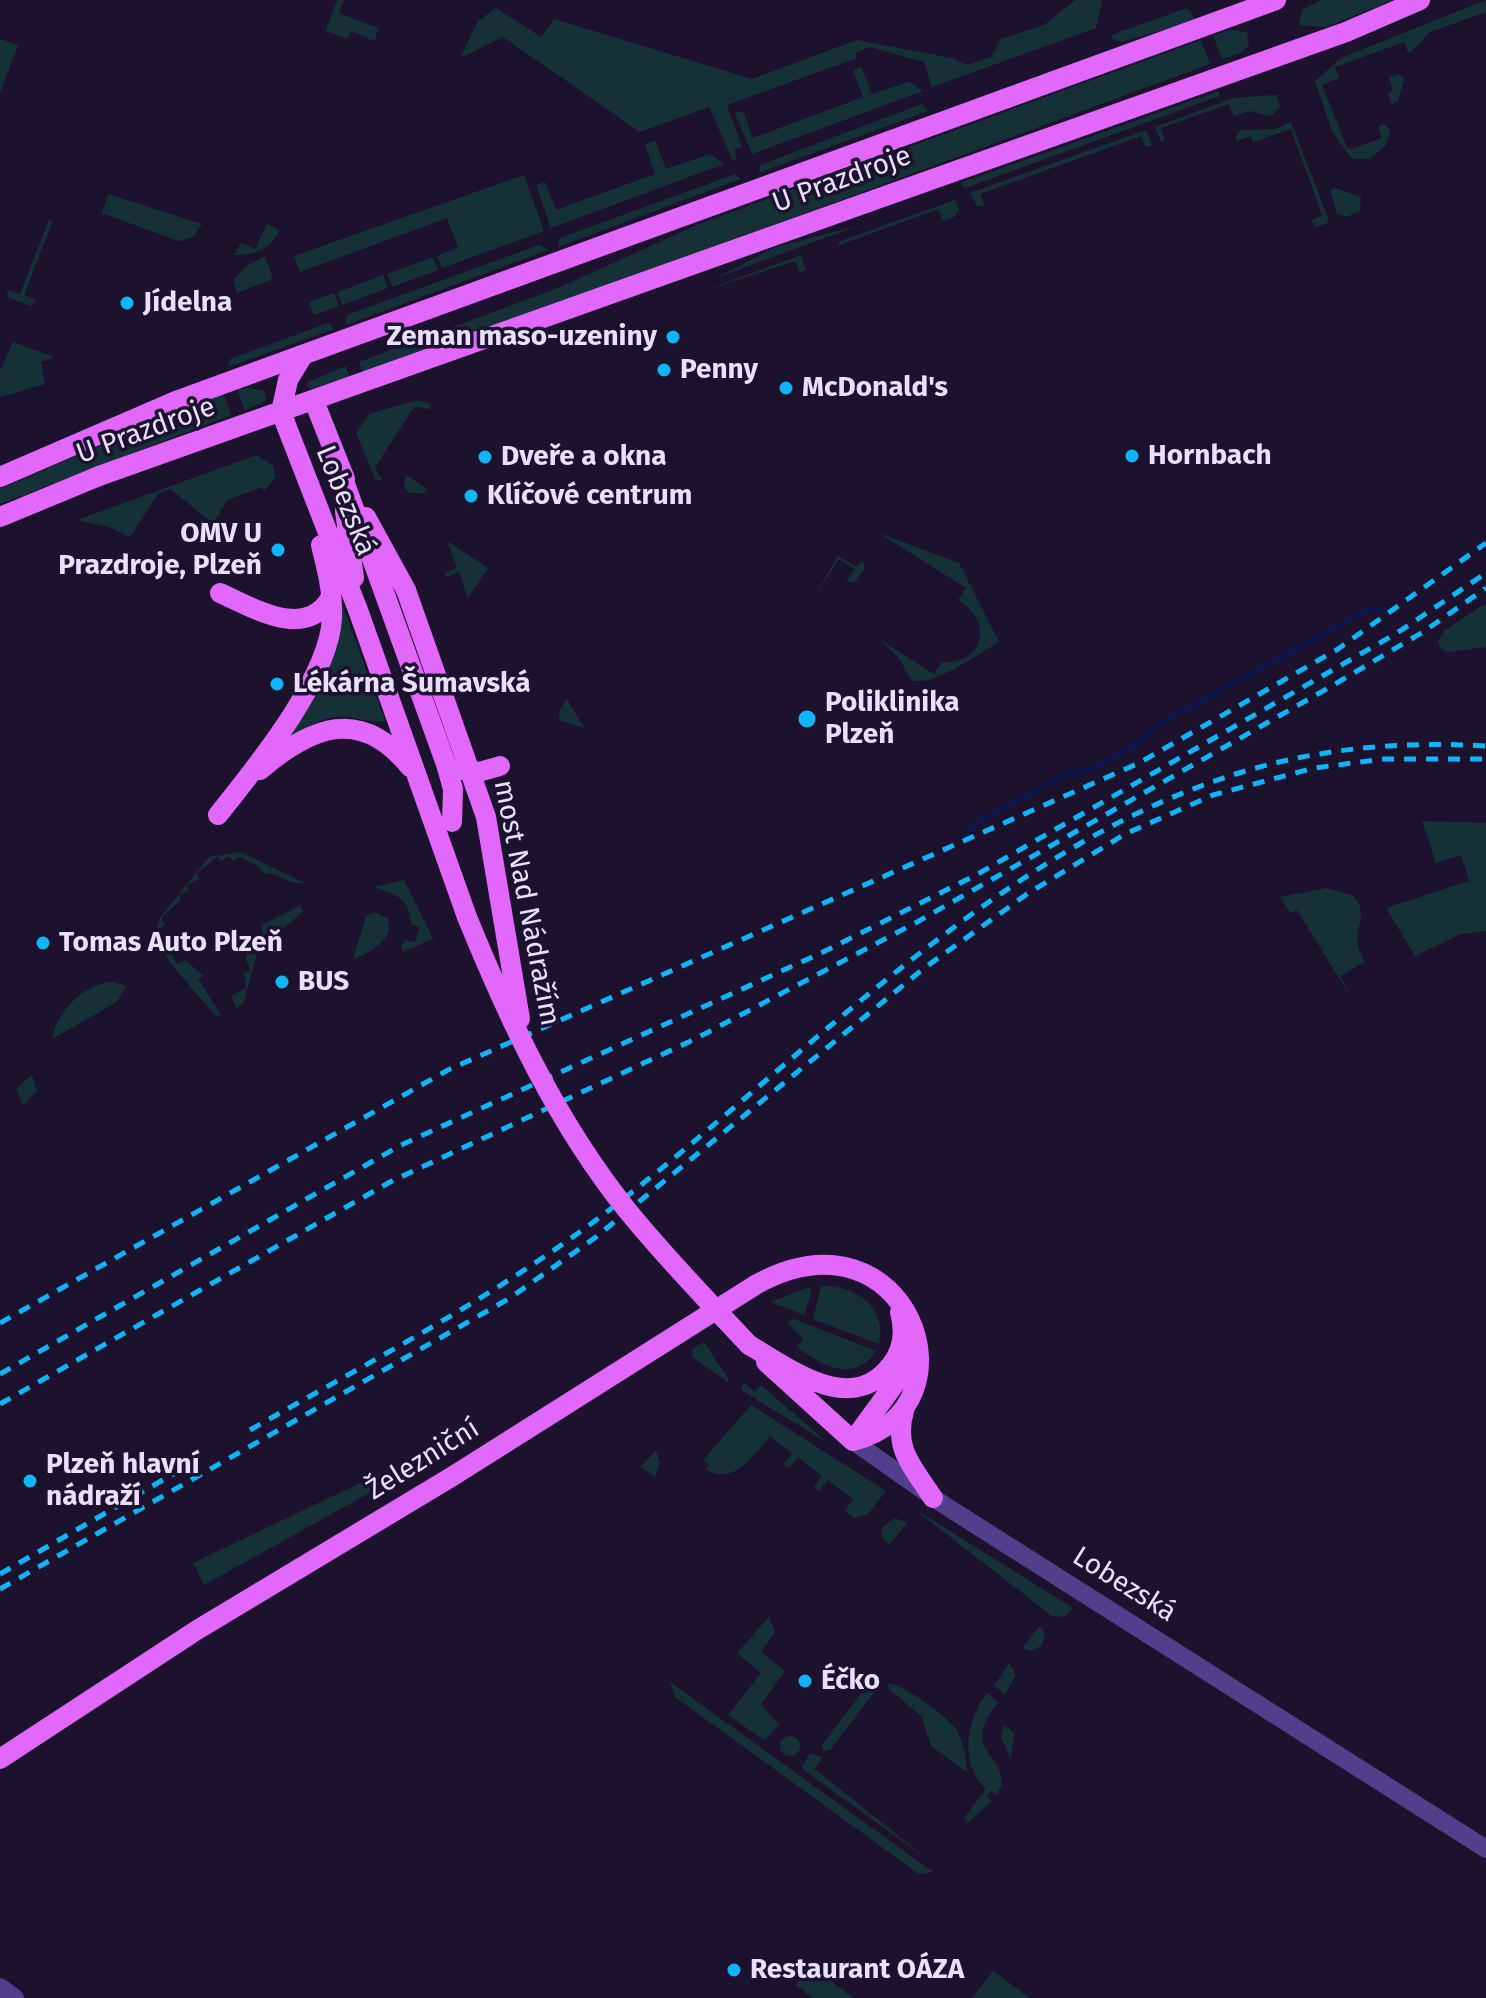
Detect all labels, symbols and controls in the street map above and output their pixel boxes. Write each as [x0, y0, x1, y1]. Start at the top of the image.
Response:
street label: U Prazdroje [768, 139, 916, 221]
place label: Jídelna [143, 286, 232, 320]
marker: Jídelna [118, 294, 136, 312]
place label: Zeman maso-uzeniny [386, 320, 657, 354]
marker: Zeman maso-uzeniny [664, 328, 682, 346]
place label: Penny [680, 353, 758, 387]
marker: Penny [655, 361, 673, 379]
place label: McDonald's [802, 371, 948, 405]
marker: McDonald's [777, 379, 795, 397]
street label: U Prazdroje [72, 390, 220, 472]
place label: Hornbach [1148, 439, 1272, 473]
place label: Dveře a okna [501, 440, 667, 474]
street label: Lobezská [308, 441, 382, 561]
marker: Hornbach [1123, 447, 1141, 465]
marker: Dveře a okna [476, 448, 494, 466]
place label: Klíčové centrum [487, 479, 692, 513]
marker: Klíčové centrum [462, 487, 480, 505]
place label: OMV U Prazdroje, Plzeň [58, 517, 262, 583]
marker: OMV U Prazdroje, Plzeň [269, 541, 287, 559]
place label: Lékárna Šumavská [293, 667, 530, 701]
marker: Lékárna Šumavská [268, 675, 286, 693]
place label: Poliklinika Plzeň [825, 686, 960, 752]
marker: Poliklinika Plzeň [796, 708, 818, 730]
street label: most Nad Nádražím [486, 777, 566, 1029]
place label: Tomas Auto Plzeň [59, 926, 283, 960]
marker: Tomas Auto Plzeň [34, 934, 52, 952]
place label: BUS [298, 965, 349, 999]
marker: BUS [273, 973, 291, 991]
street label: Železniční [360, 1412, 486, 1508]
place label: Plzeň hlavní nádraží [46, 1448, 200, 1514]
marker: Plzeň hlavní nádraží [21, 1472, 39, 1490]
street label: Lobezská [1066, 1540, 1182, 1630]
place label: Éčko [821, 1664, 880, 1698]
marker: Éčko [796, 1672, 814, 1690]
place label: Restaurant OÁZA [750, 1953, 964, 1987]
marker: Restaurant OÁZA [725, 1961, 743, 1979]

